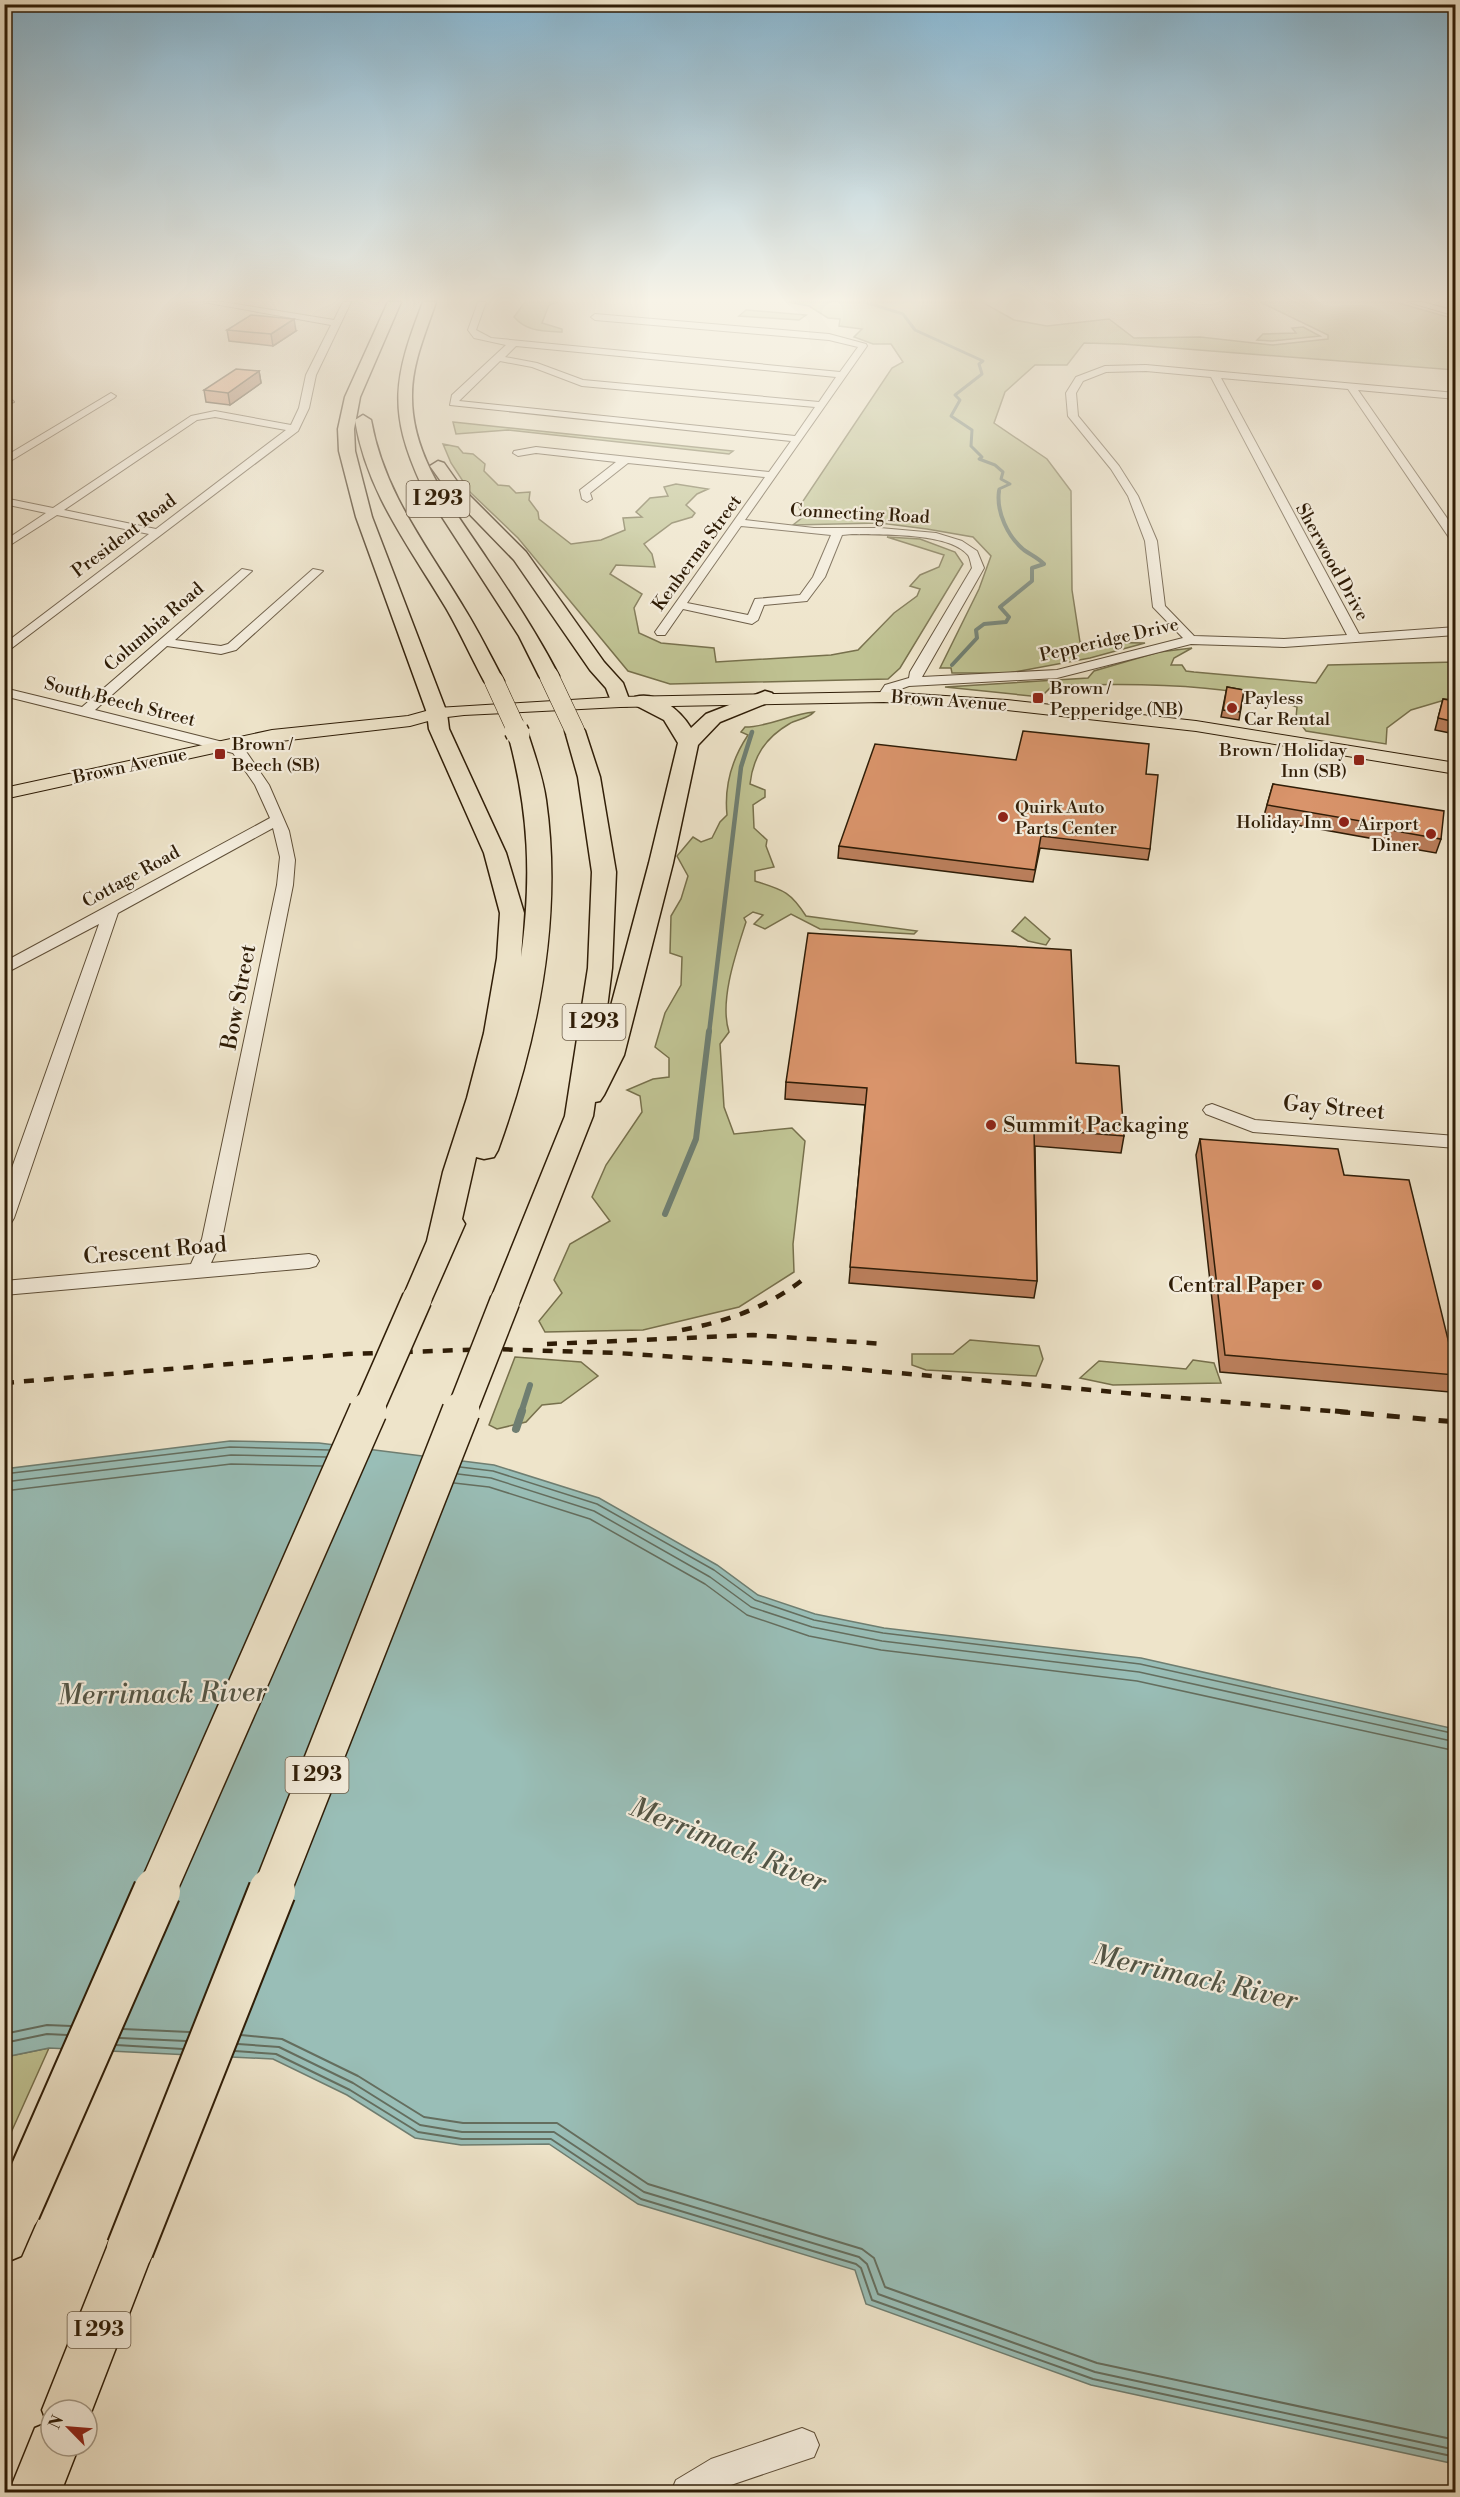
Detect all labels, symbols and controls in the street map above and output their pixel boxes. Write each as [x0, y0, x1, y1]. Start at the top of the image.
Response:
road number: I 293 [406, 481, 470, 517]
street label: President Road [67, 489, 181, 583]
street label: Kenberma Street [647, 490, 747, 616]
street label: Connecting Road [790, 499, 931, 529]
street label: Sherwood Drive [1290, 499, 1374, 625]
street label: Columbia Road [99, 577, 209, 677]
street label: Pepperidge Drive [1037, 613, 1181, 667]
street label: South Beech Street [42, 672, 199, 732]
place label: Brown / Pepperidge (NB) [1049, 677, 1184, 721]
street label: Brown Avenue [889, 685, 1008, 717]
place label: Payless Car Rental [1244, 687, 1331, 731]
marker: Brown / Pepperidge (NB) [1031, 691, 1045, 705]
marker: Payless Car Rental [1225, 701, 1239, 715]
place label: Brown / Beech (SB) [231, 733, 320, 777]
place label: Brown / Holiday Inn (SB) [1218, 739, 1347, 783]
street label: Brown Avenue [70, 743, 189, 790]
marker: Brown / Beech (SB) [213, 747, 227, 761]
marker: Brown / Holiday Inn (SB) [1352, 753, 1366, 767]
place label: Quirk Auto Parts Center [1015, 796, 1117, 840]
marker: Quirk Auto Parts Center [996, 810, 1010, 824]
place label: Holiday Inn [1236, 811, 1332, 834]
place label: Airport Diner [1356, 813, 1420, 857]
marker: Holiday Inn [1337, 815, 1351, 829]
marker: Airport Diner [1424, 827, 1438, 841]
street label: Cottage Road [78, 840, 185, 913]
street label: Bow Street [215, 942, 262, 1053]
road number: I 293 [562, 1004, 626, 1040]
street label: Gay Street [1282, 1090, 1386, 1126]
place label: Summit Packaging [1003, 1112, 1189, 1139]
marker: Summit Packaging [984, 1118, 998, 1132]
street label: Crescent Road [82, 1231, 228, 1271]
place label: Central Paper [1168, 1272, 1305, 1299]
marker: Central Paper [1310, 1278, 1324, 1292]
water label: Merrimack River [57, 1675, 268, 1713]
road number: I 293 [286, 1757, 348, 1793]
water label: Merrimack River [624, 1790, 833, 1901]
water label: Merrimack River [1089, 1937, 1302, 2019]
road number: I 293 [68, 2312, 130, 2348]
north arrow [39, 2398, 99, 2458]
text: N [45, 2412, 68, 2432]

